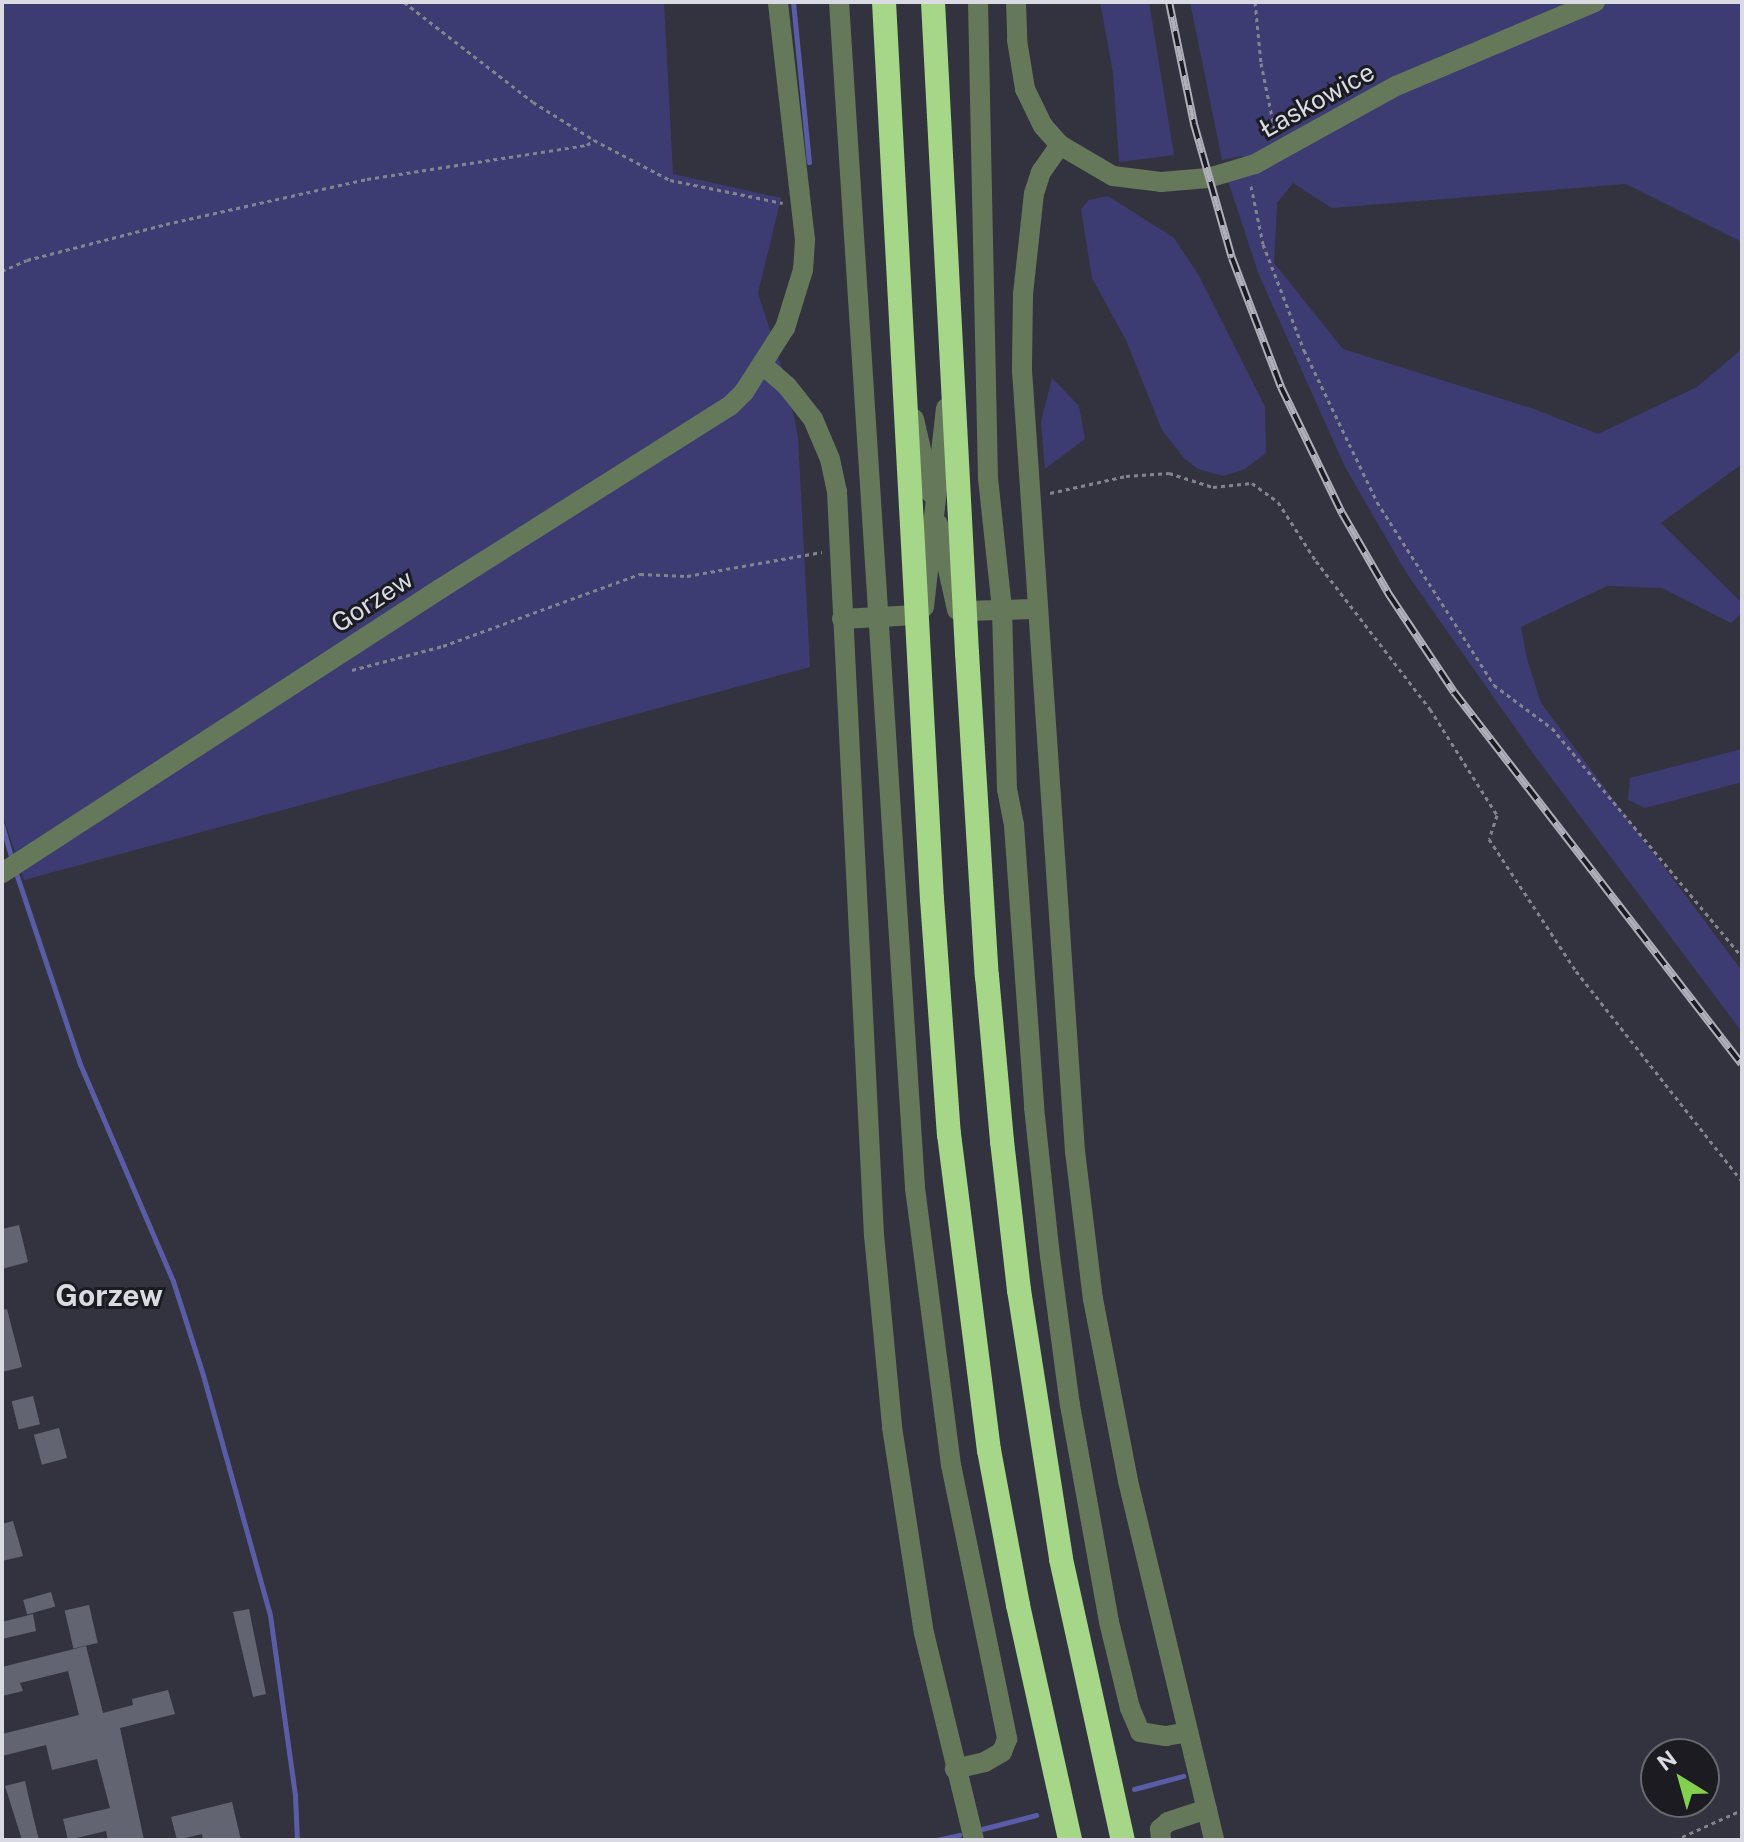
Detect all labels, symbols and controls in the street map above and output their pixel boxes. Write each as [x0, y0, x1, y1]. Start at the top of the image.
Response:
street label: Łaskowice [1254, 56, 1380, 144]
street label: Gorzew [325, 563, 419, 639]
district label: Gorzew [55, 1277, 163, 1313]
north arrow [1640, 1738, 1720, 1818]
text: N [1652, 1745, 1681, 1776]

